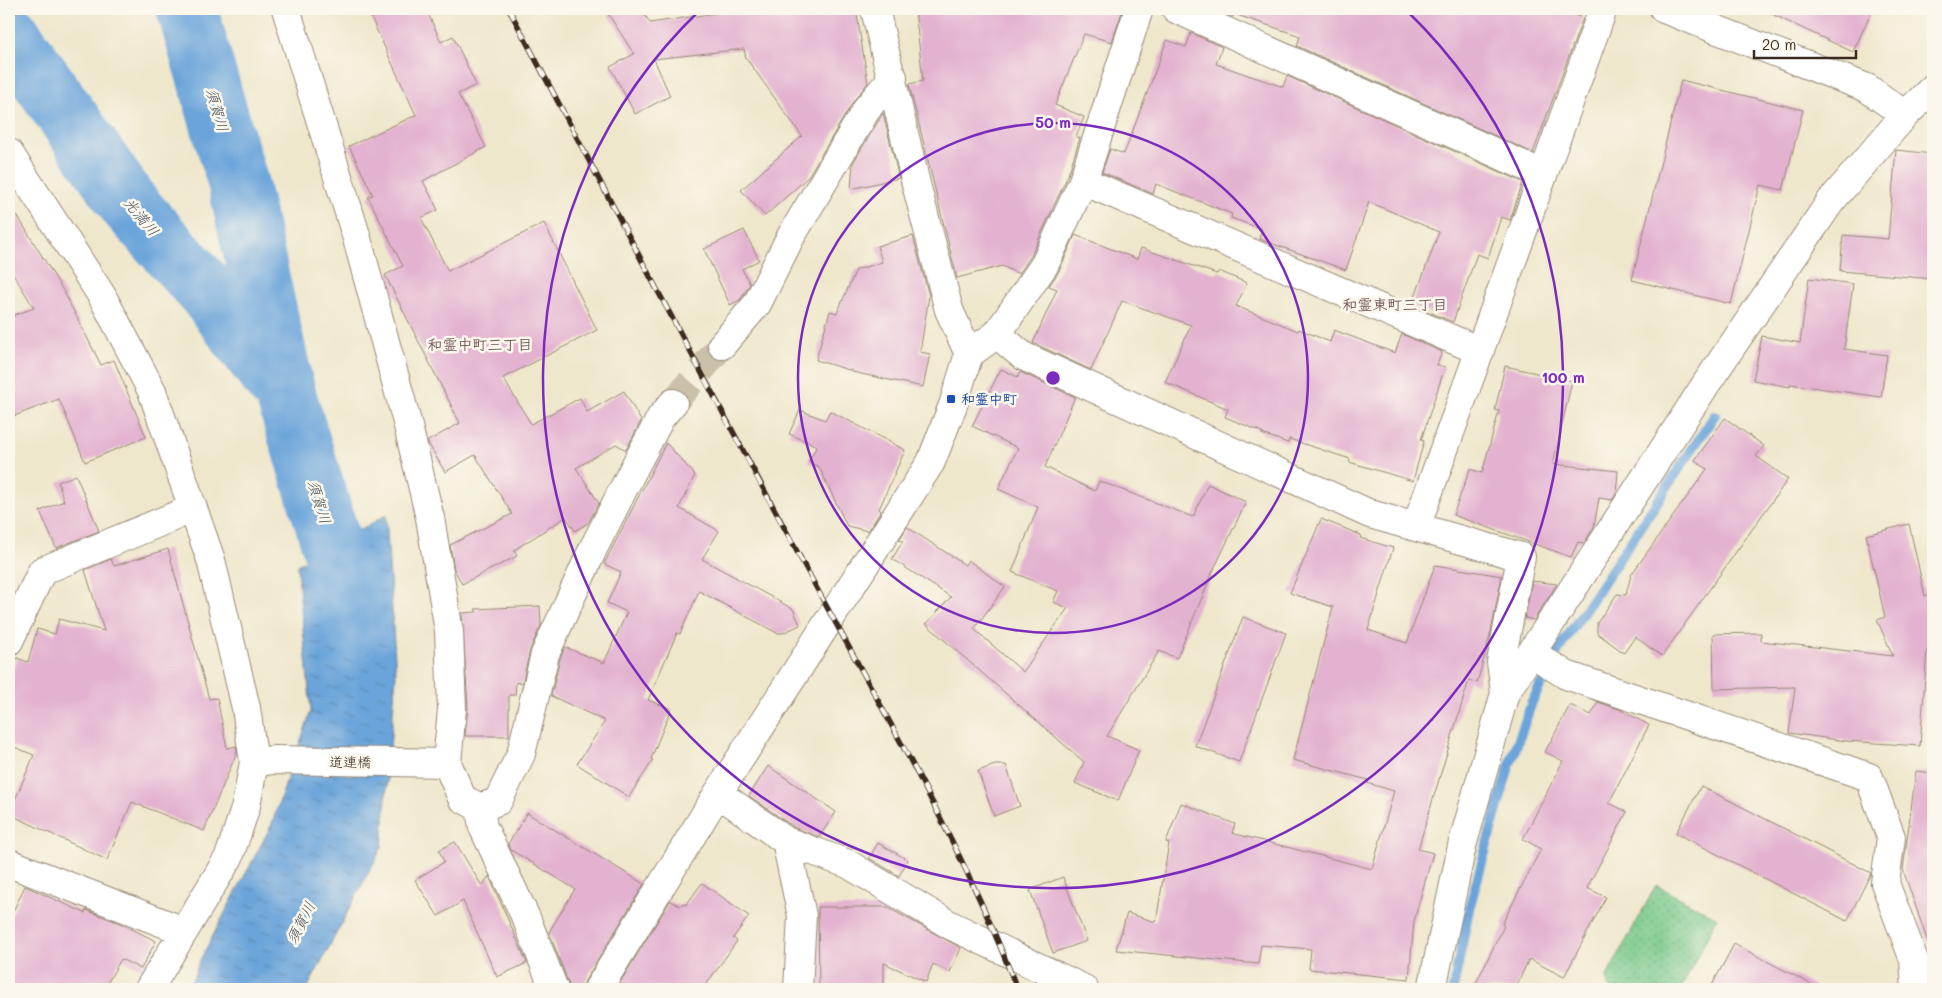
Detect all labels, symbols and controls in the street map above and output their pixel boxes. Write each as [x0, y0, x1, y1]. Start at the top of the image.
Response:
scale bar [1754, 28, 1857, 60]
text: 20 m [1762, 34, 1796, 54]
water label: 須賀川 [202, 85, 234, 134]
text: 50 m [1035, 112, 1071, 132]
water label: 光満川 [120, 193, 164, 240]
district label: 和霊東町三丁目 [1342, 294, 1448, 314]
district label: 和霊中町三丁目 [427, 334, 533, 354]
text: 100 m [1541, 367, 1585, 387]
centre of rings [1044, 369, 1062, 387]
place label: 和霊中町 [961, 389, 1017, 408]
marker: 和霊中町 [945, 393, 957, 405]
water label: 須賀川 [304, 477, 336, 526]
street label: 道連橋 [329, 752, 371, 771]
water label: 須賀川 [281, 898, 319, 947]

